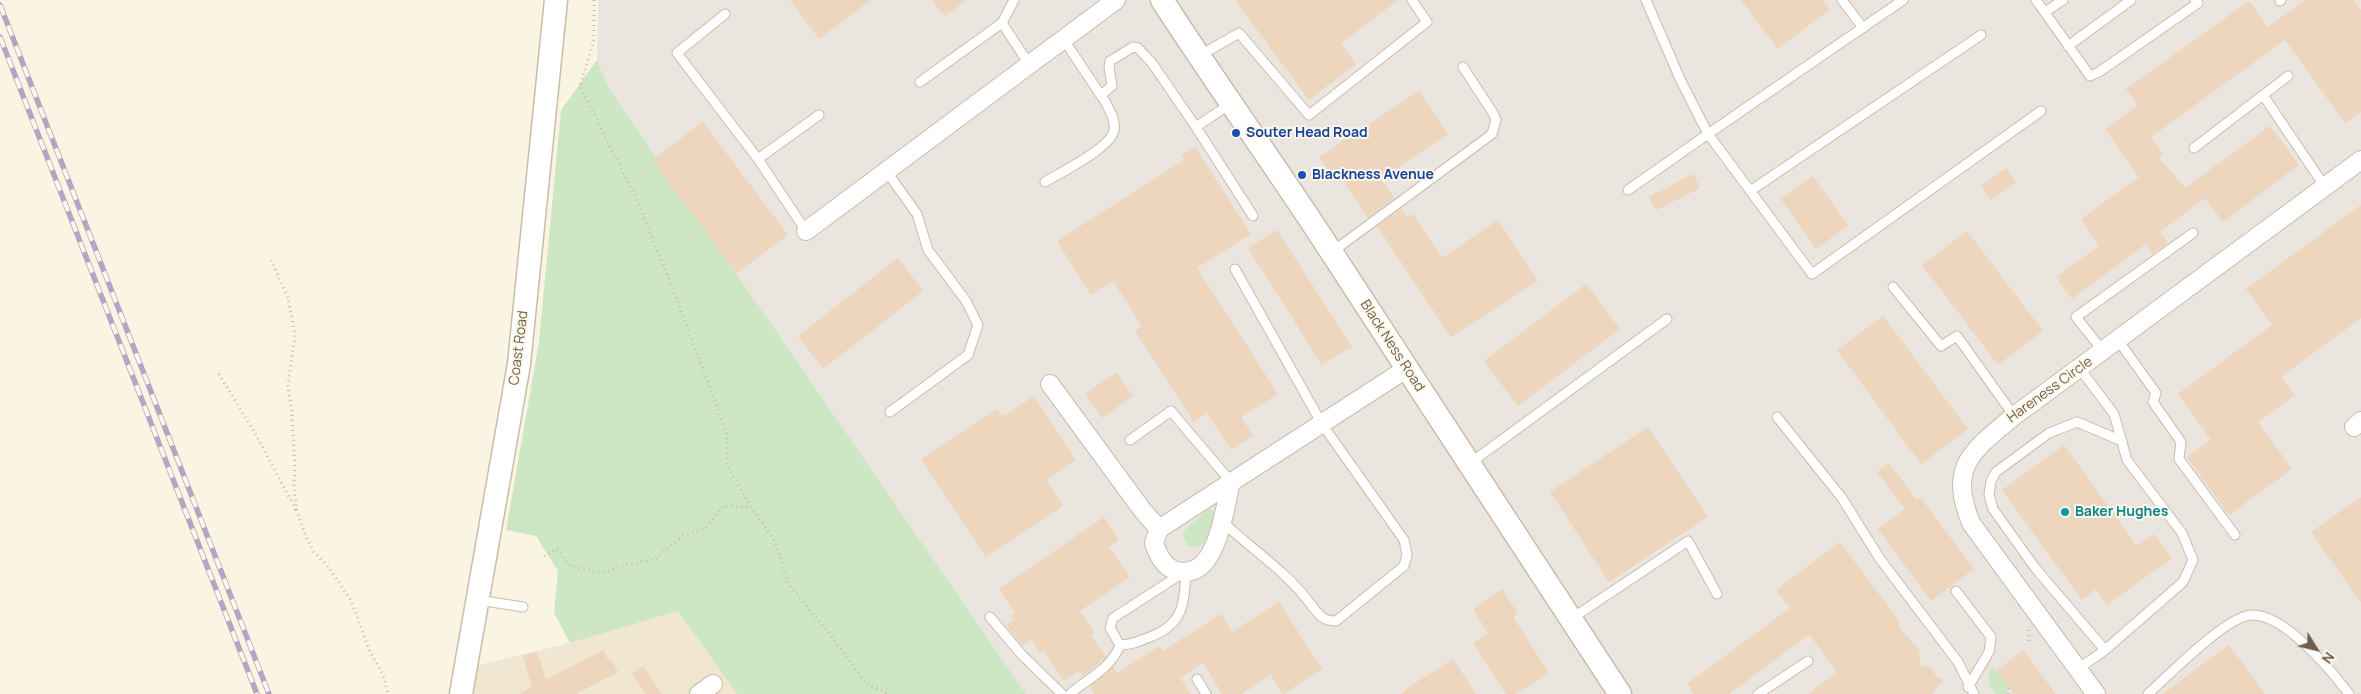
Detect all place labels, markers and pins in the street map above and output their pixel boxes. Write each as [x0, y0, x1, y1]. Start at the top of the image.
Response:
place label: Souter Head Road [1246, 125, 1368, 141]
marker: Souter Head Road [1230, 127, 1242, 139]
place label: Blackness Avenue [1312, 167, 1434, 183]
marker: Blackness Avenue [1296, 169, 1308, 181]
place label: Baker Hughes [2075, 504, 2168, 520]
marker: Baker Hughes [2059, 506, 2071, 518]

